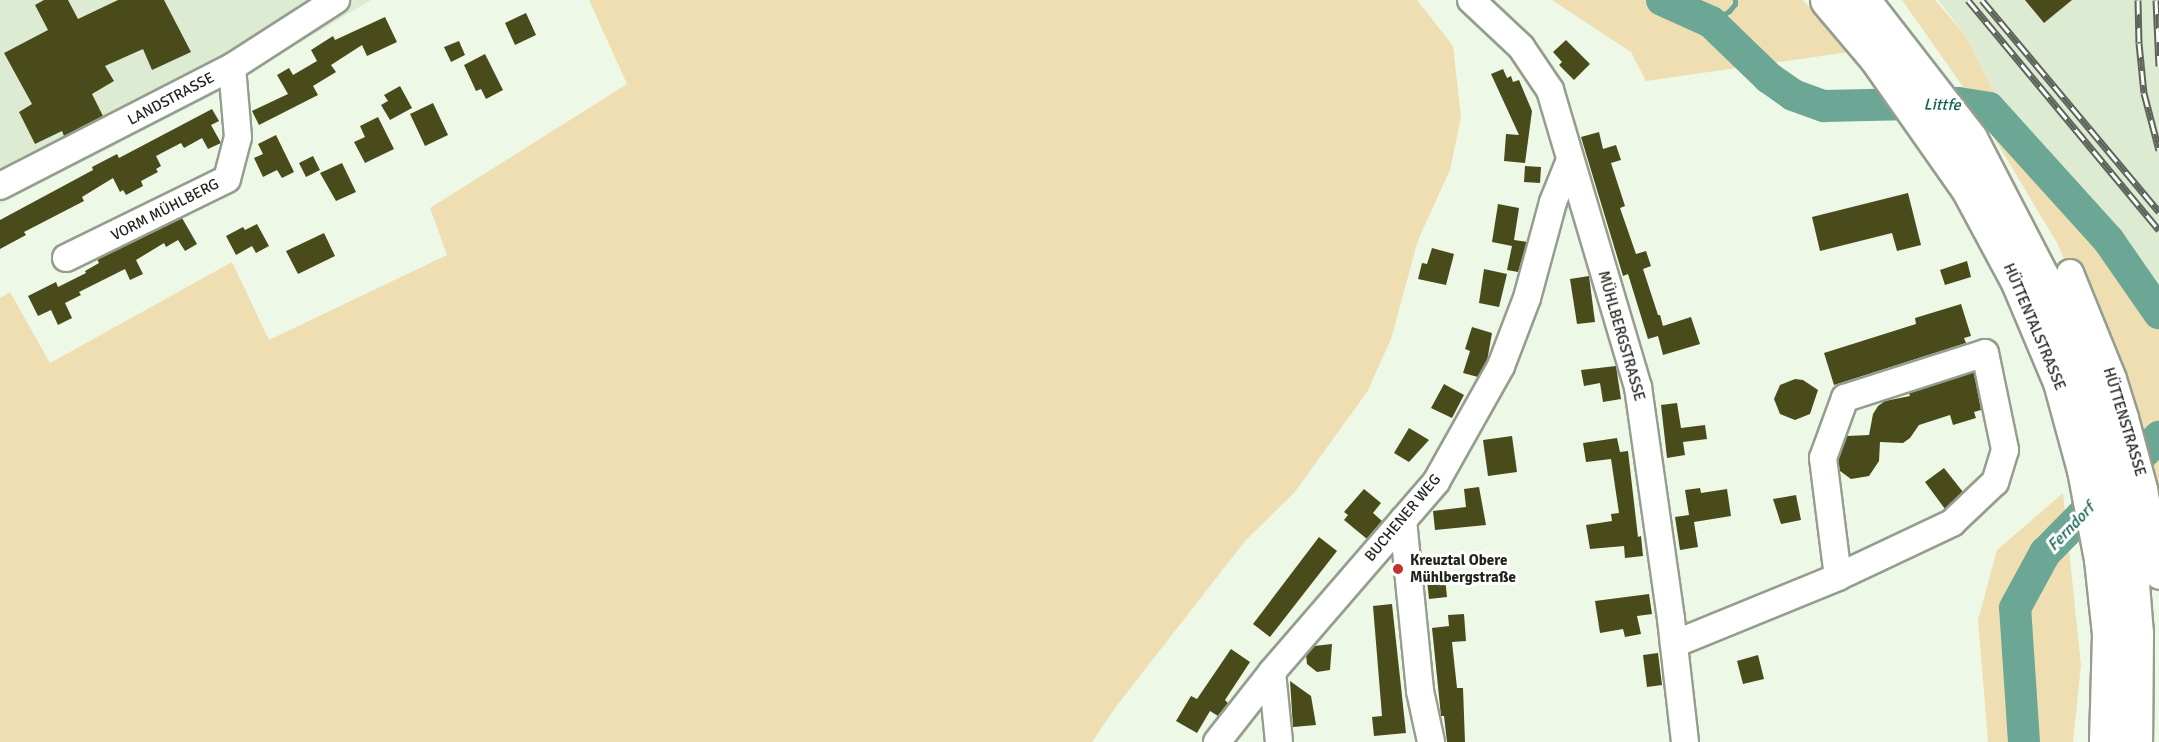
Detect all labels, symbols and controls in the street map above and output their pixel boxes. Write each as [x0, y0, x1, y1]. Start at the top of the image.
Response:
street label: LANDSTRASSE [125, 69, 217, 129]
water label: Littfe [1923, 95, 1961, 115]
street label: VORM MÜHLBERG [108, 175, 222, 245]
street label: HÜTTENTALSTRASSE [1999, 261, 2069, 393]
street label: MÜHLBERGSTRASSE [1594, 269, 1648, 403]
street label: HÜTTENSTRASSE [2099, 365, 2149, 479]
street label: BUCHENER WEG [1361, 471, 1445, 565]
water label: Ferndorf [2044, 499, 2098, 555]
place label: Kreuztal Obere Mühlbergstraße [1410, 551, 1516, 586]
marker: Kreuztal Obere Mühlbergstraße [1391, 562, 1405, 576]

